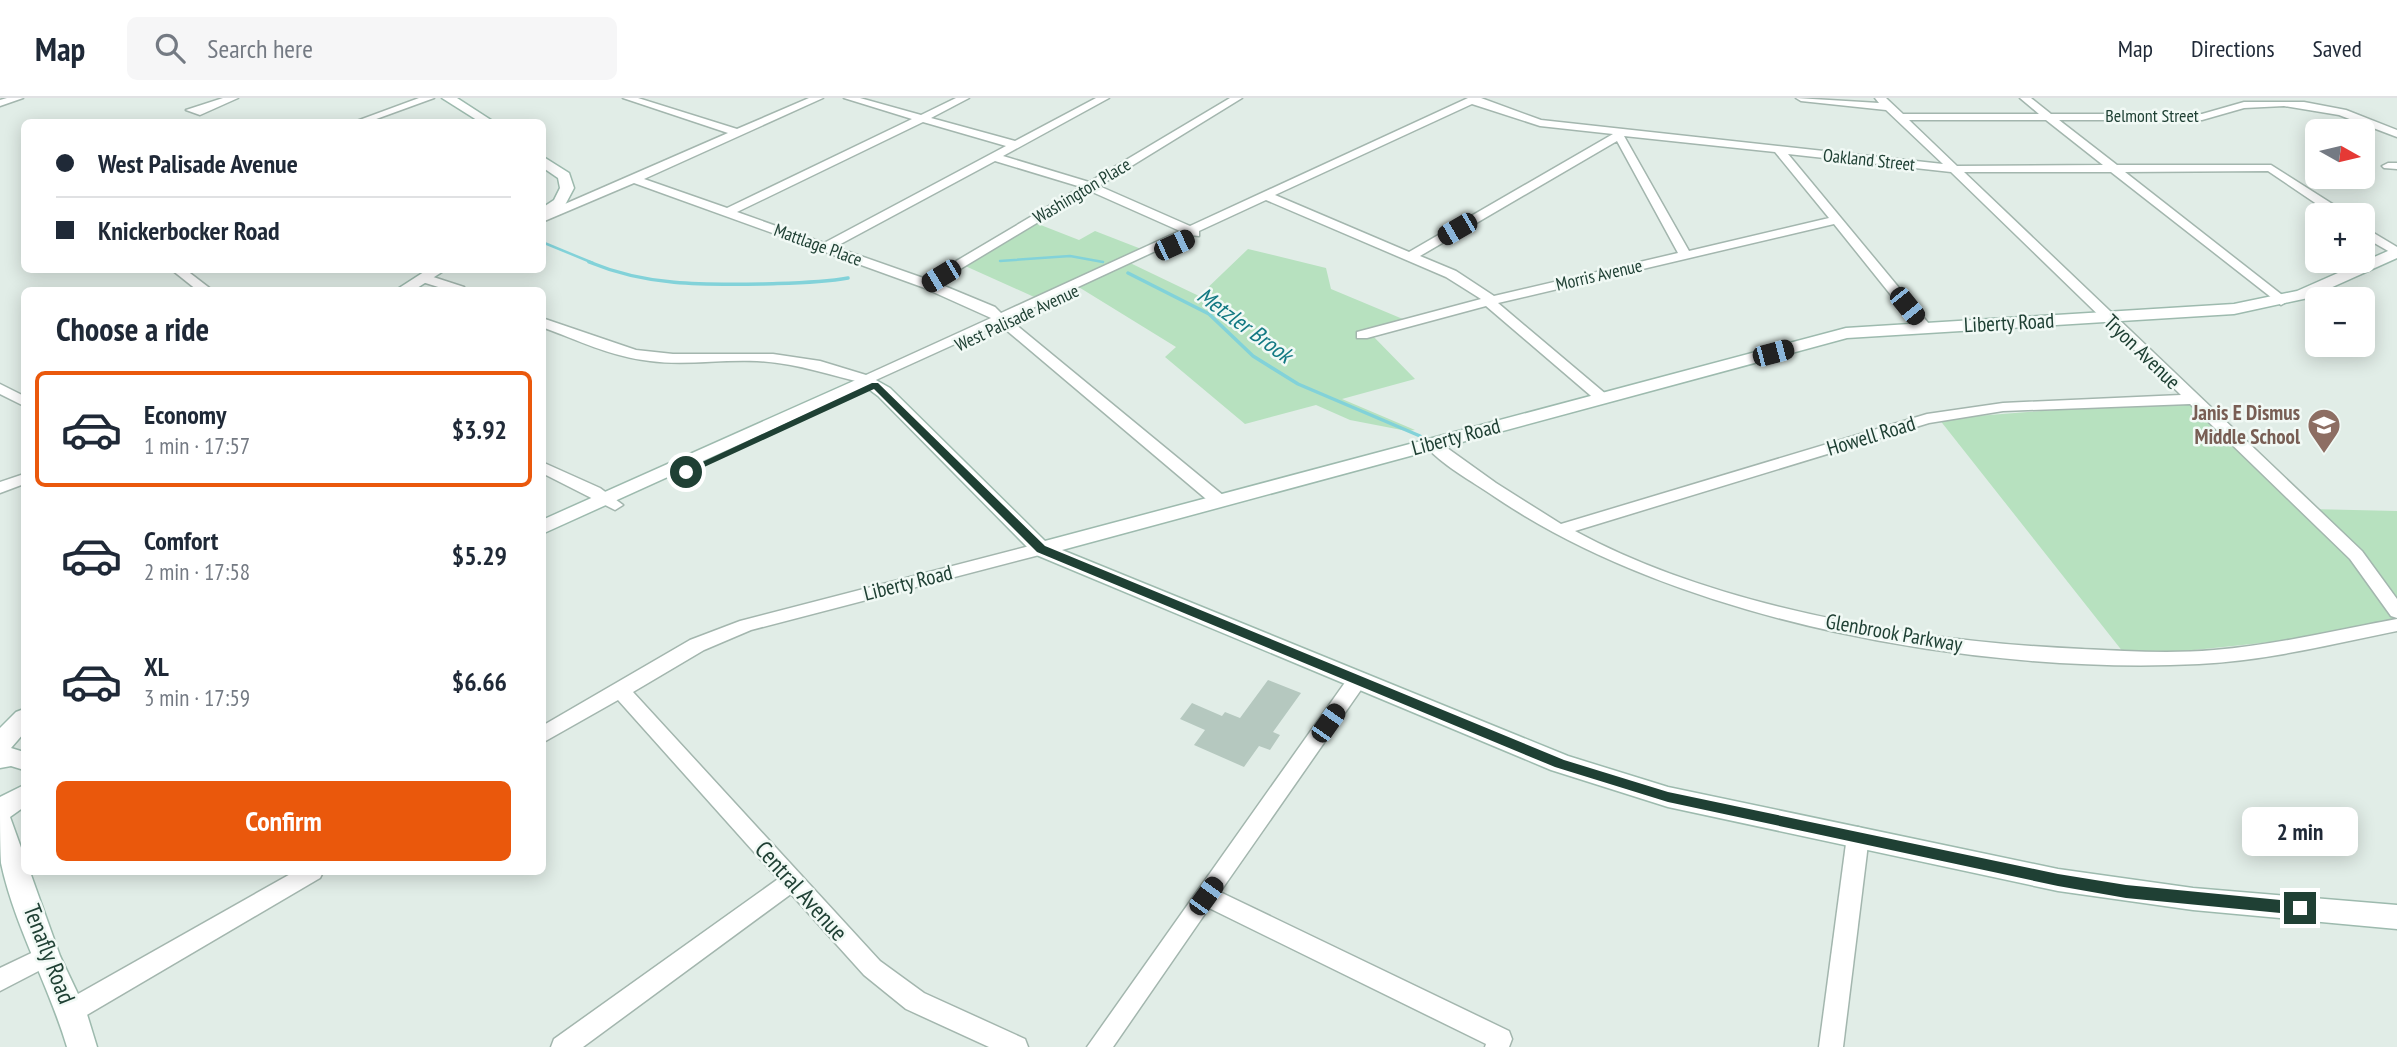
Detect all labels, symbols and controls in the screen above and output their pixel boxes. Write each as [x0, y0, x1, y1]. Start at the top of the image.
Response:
search box [127, 17, 617, 80]
text: Map [35, 27, 85, 70]
icon: search [151, 29, 189, 67]
text: Search here [207, 32, 313, 65]
text: Map [2118, 33, 2153, 64]
text: Directions [2191, 33, 2275, 64]
text: Saved [2313, 33, 2362, 64]
street label: Belmont Street [2105, 104, 2199, 127]
north arrow [2305, 119, 2375, 189]
map controls [2305, 119, 2375, 357]
street label: Oakland Street [1822, 143, 1916, 176]
text: West Palisade Avenue [98, 147, 298, 180]
street label: Washington Place [1029, 152, 1135, 229]
button: + [2305, 203, 2375, 273]
car [1434, 209, 1481, 249]
text: Knickerbocker Road [98, 214, 280, 247]
street label: Mattlage Place [771, 218, 865, 271]
car [1151, 227, 1198, 263]
street label: Morris Avenue [1553, 253, 1644, 296]
car [918, 256, 965, 296]
street label: West Palisade Avenue [951, 279, 1082, 356]
water label: Metzler Brook [1192, 280, 1301, 371]
car [1886, 283, 1929, 329]
button: − [2305, 287, 2375, 357]
street label: Liberty Road [1963, 307, 2055, 338]
text: Choose a ride [56, 308, 209, 350]
street label: Tryon Avenue [2098, 308, 2186, 395]
car [1750, 337, 1797, 369]
icon: car [60, 398, 123, 461]
text: Economy [144, 398, 226, 431]
place label: Janis E Dismus Middle School [2191, 399, 2301, 450]
school or university icon: Janis E Dismus Middle School [2305, 406, 2343, 455]
street label: Howell Road [1823, 409, 1918, 462]
street label: Liberty Road [1409, 412, 1503, 461]
text: $3.92 [452, 413, 507, 446]
text: 1 min · 17:57 [144, 431, 250, 460]
route start [670, 456, 702, 488]
icon: car [60, 524, 123, 587]
text: Comfort [144, 524, 218, 557]
text: $5.29 [452, 539, 507, 572]
text: 2 min · 17:58 [144, 557, 250, 586]
street label: Liberty Road [861, 558, 955, 607]
street label: Glenbrook Parkway [1824, 607, 1965, 658]
icon: car [60, 650, 123, 713]
text: XL [144, 650, 169, 683]
text: $6.66 [452, 665, 507, 698]
text: 3 min · 17:59 [144, 683, 250, 712]
car [1308, 700, 1349, 746]
button: Confirm [56, 781, 511, 861]
callout: 2 min [2242, 806, 2358, 856]
text: 2 min [2277, 817, 2323, 846]
street label: Central Avenue [748, 834, 854, 947]
car [1186, 873, 1227, 919]
route end [2284, 892, 2316, 924]
street label: Tenafly Road [16, 900, 83, 1008]

